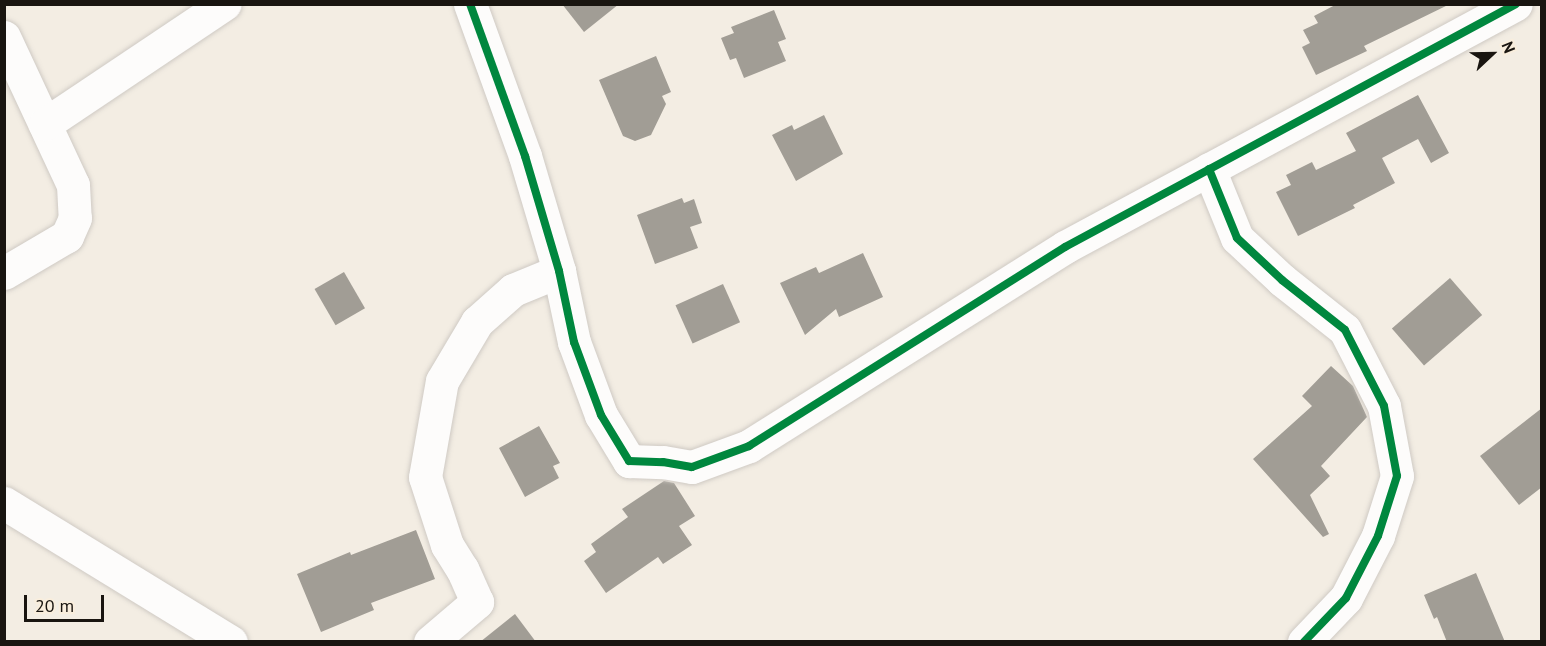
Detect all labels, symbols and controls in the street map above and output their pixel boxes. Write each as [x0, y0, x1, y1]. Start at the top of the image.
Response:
north arrow [1462, 24, 1522, 84]
text: N [1497, 39, 1520, 56]
scale bar [27, 583, 106, 621]
text: 20 m [35, 594, 74, 617]

